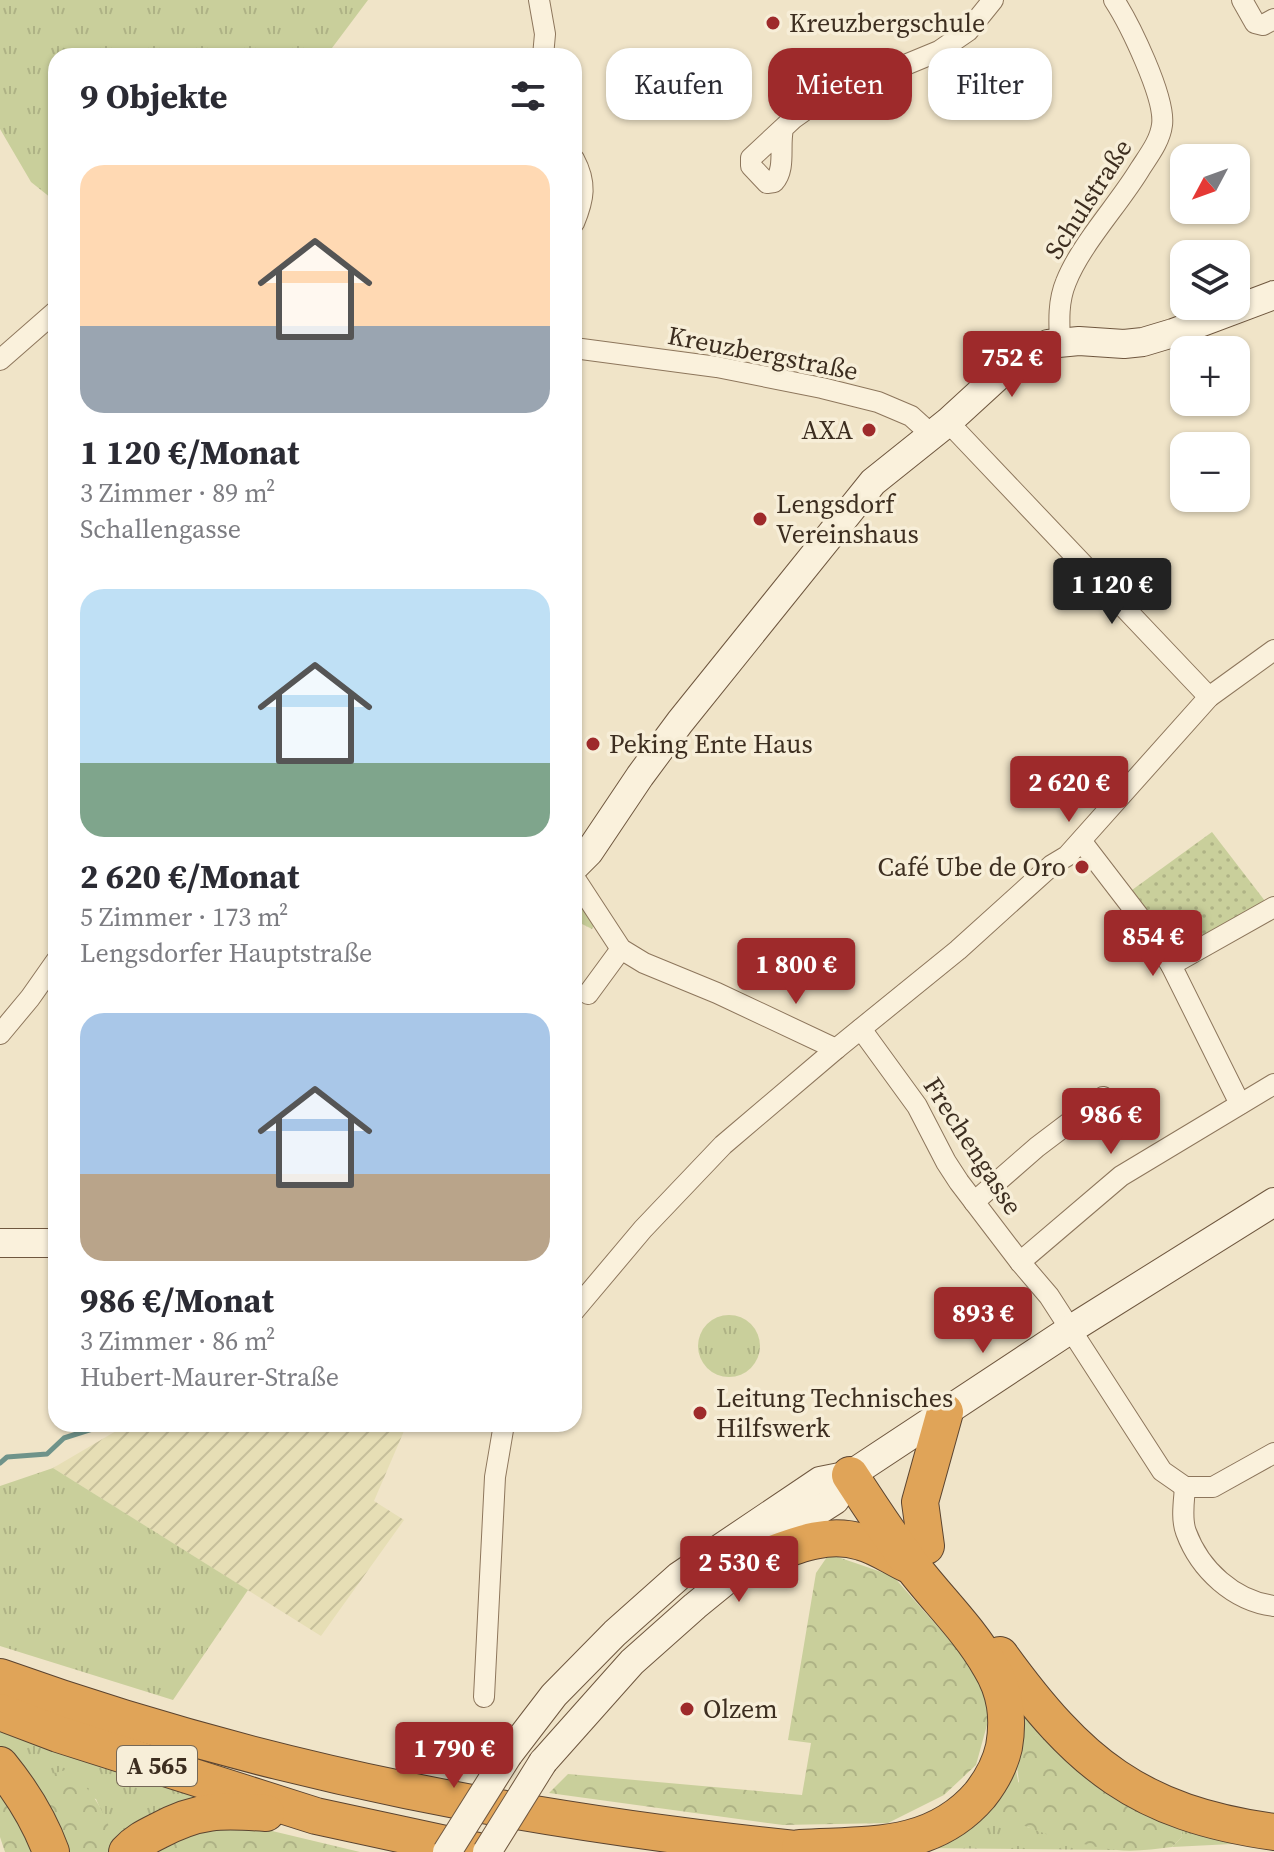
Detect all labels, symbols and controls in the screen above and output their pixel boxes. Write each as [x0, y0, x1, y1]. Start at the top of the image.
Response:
place label: Kreuzbergschule [789, 5, 985, 41]
marker: Kreuzbergschule [764, 14, 782, 32]
chip: Kaufen [606, 48, 752, 120]
chip: Mieten [768, 48, 912, 120]
chip: Filter [928, 48, 1052, 120]
text: 9 Objekte [80, 73, 228, 119]
icon: filters [506, 74, 550, 118]
street label: Schulstraße [1036, 132, 1140, 266]
north arrow [1170, 144, 1250, 224]
map controls [1170, 144, 1250, 512]
icon: home [243, 217, 387, 361]
button: layers [1170, 240, 1250, 320]
street label: Kreuzbergstraße [665, 317, 861, 389]
pin: 752 € [956, 331, 1068, 399]
button: + [1170, 336, 1250, 416]
text: 752 € [981, 339, 1043, 375]
place label: AXA [802, 412, 853, 448]
marker: AXA [860, 421, 878, 439]
text: 1 120 €/Monat [80, 429, 300, 475]
button: − [1170, 432, 1250, 512]
text: 3 Zimmer · 89 m² [80, 475, 275, 511]
place label: Lengsdorf Vereinshaus [776, 486, 919, 552]
marker: Lengsdorf Vereinshaus [751, 510, 769, 528]
text: Schallengasse [80, 511, 241, 547]
pin: 1 120 € [1038, 558, 1186, 626]
text: 1 120 € [1071, 566, 1153, 602]
icon: home [243, 641, 387, 785]
place label: Peking Ente Haus [609, 726, 813, 762]
marker: Peking Ente Haus [584, 735, 602, 753]
pin: 2 620 € [995, 756, 1143, 824]
text: 2 620 € [1028, 764, 1110, 800]
place label: Café Ube de Oro [878, 849, 1066, 885]
text: 2 620 €/Monat [80, 853, 300, 899]
marker: Café Ube de Oro [1073, 858, 1091, 876]
text: 5 Zimmer · 173 m² [80, 899, 288, 935]
pin: 854 € [1097, 910, 1209, 978]
text: 854 € [1122, 918, 1184, 954]
text: Lengsdorfer Hauptstraße [80, 935, 372, 971]
pin: 1 800 € [722, 938, 870, 1006]
text: 1 800 € [755, 946, 837, 982]
icon: home [243, 1065, 387, 1209]
street label: Frechengasse [915, 1070, 1031, 1222]
pin: 986 € [1055, 1088, 1167, 1156]
text: 986 € [1080, 1096, 1142, 1132]
text: 986 €/Monat [80, 1277, 274, 1323]
pin: 893 € [927, 1287, 1039, 1355]
text: 893 € [952, 1295, 1014, 1331]
text: 3 Zimmer · 86 m² [80, 1323, 275, 1359]
text: Hubert-Maurer-Straße [80, 1359, 339, 1395]
place label: Leitung Technisches Hilfswerk [716, 1380, 953, 1446]
marker: Leitung Technisches Hilfswerk [691, 1404, 709, 1422]
pin: 2 530 € [665, 1536, 813, 1604]
text: 2 530 € [698, 1544, 780, 1580]
place label: Olzem [703, 1691, 778, 1727]
marker: Olzem [678, 1700, 696, 1718]
pin: 1 790 € [380, 1722, 528, 1790]
text: 1 790 € [413, 1730, 495, 1766]
road number: A 565 [117, 1746, 197, 1786]

